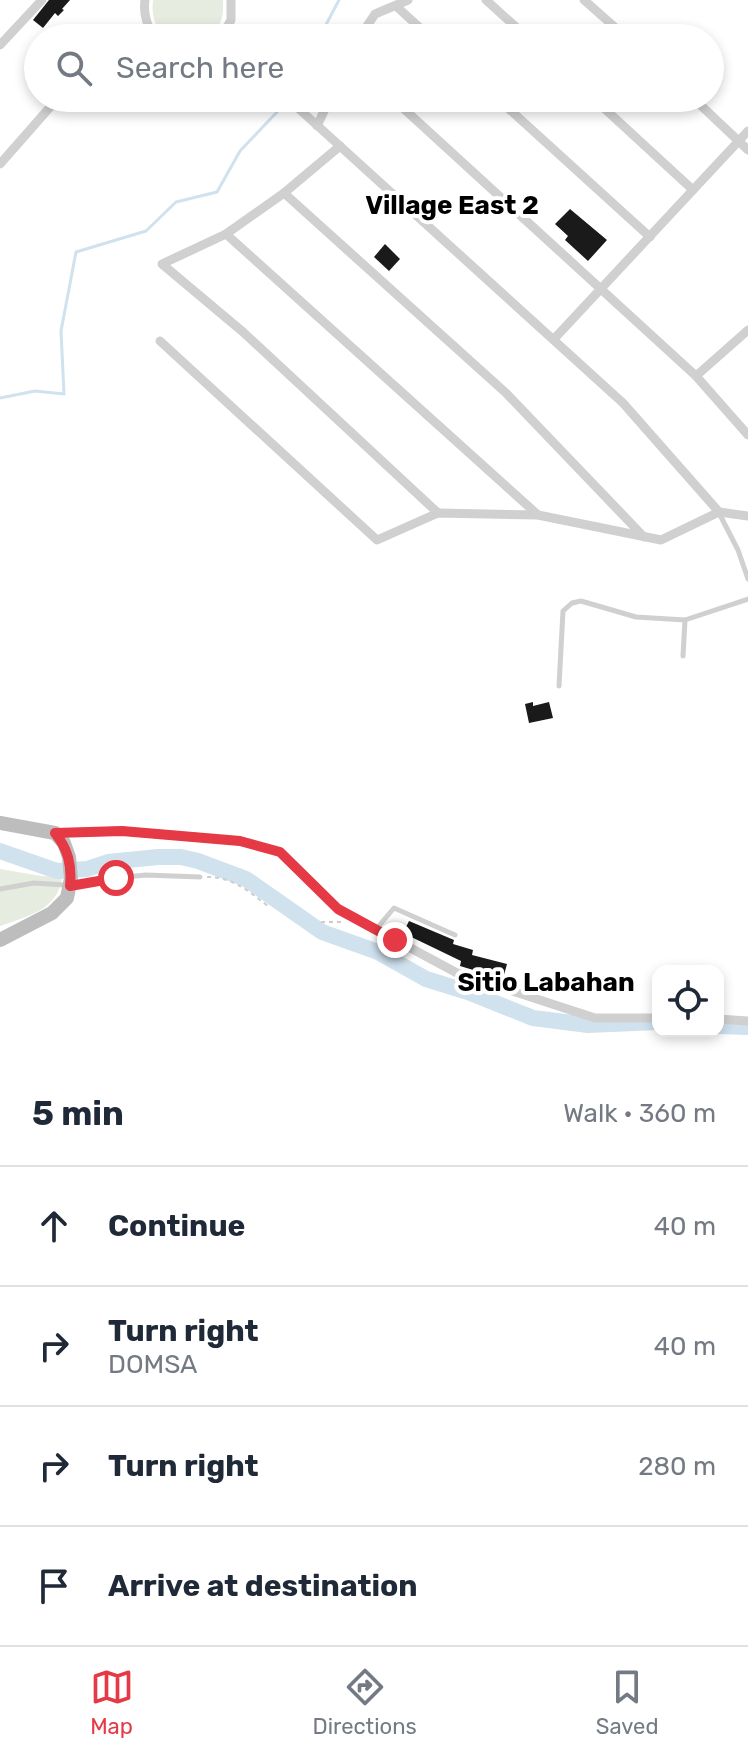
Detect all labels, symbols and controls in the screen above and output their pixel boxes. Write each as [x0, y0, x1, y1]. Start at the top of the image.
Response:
search box [24, 24, 724, 112]
icon: search [52, 46, 96, 90]
text: Search here [116, 50, 284, 86]
district label: Village East 2 [365, 190, 539, 221]
route start [98, 860, 134, 896]
route end [377, 922, 413, 958]
map controls [652, 965, 724, 1037]
button: locate [652, 965, 724, 1037]
district label: Sitio Labahan [457, 967, 635, 998]
text: 5 min [32, 1093, 124, 1134]
text: Walk · 360 m [563, 1098, 716, 1129]
icon: ahead [32, 1204, 76, 1248]
text: Continue [108, 1208, 245, 1244]
text: 40 m [654, 1211, 716, 1242]
text: Turn right [108, 1313, 259, 1349]
icon: right [32, 1324, 76, 1368]
text: 40 m [654, 1331, 716, 1362]
text: DOMSA [108, 1349, 197, 1380]
icon: right [32, 1444, 76, 1488]
text: Turn right [108, 1448, 259, 1484]
text: 280 m [638, 1451, 716, 1482]
icon: arrive [32, 1564, 76, 1608]
text: Arrive at destination [108, 1568, 418, 1604]
tab: Map [90, 1665, 134, 1740]
tab: Directions [313, 1665, 417, 1740]
tab: Saved [596, 1665, 659, 1740]

